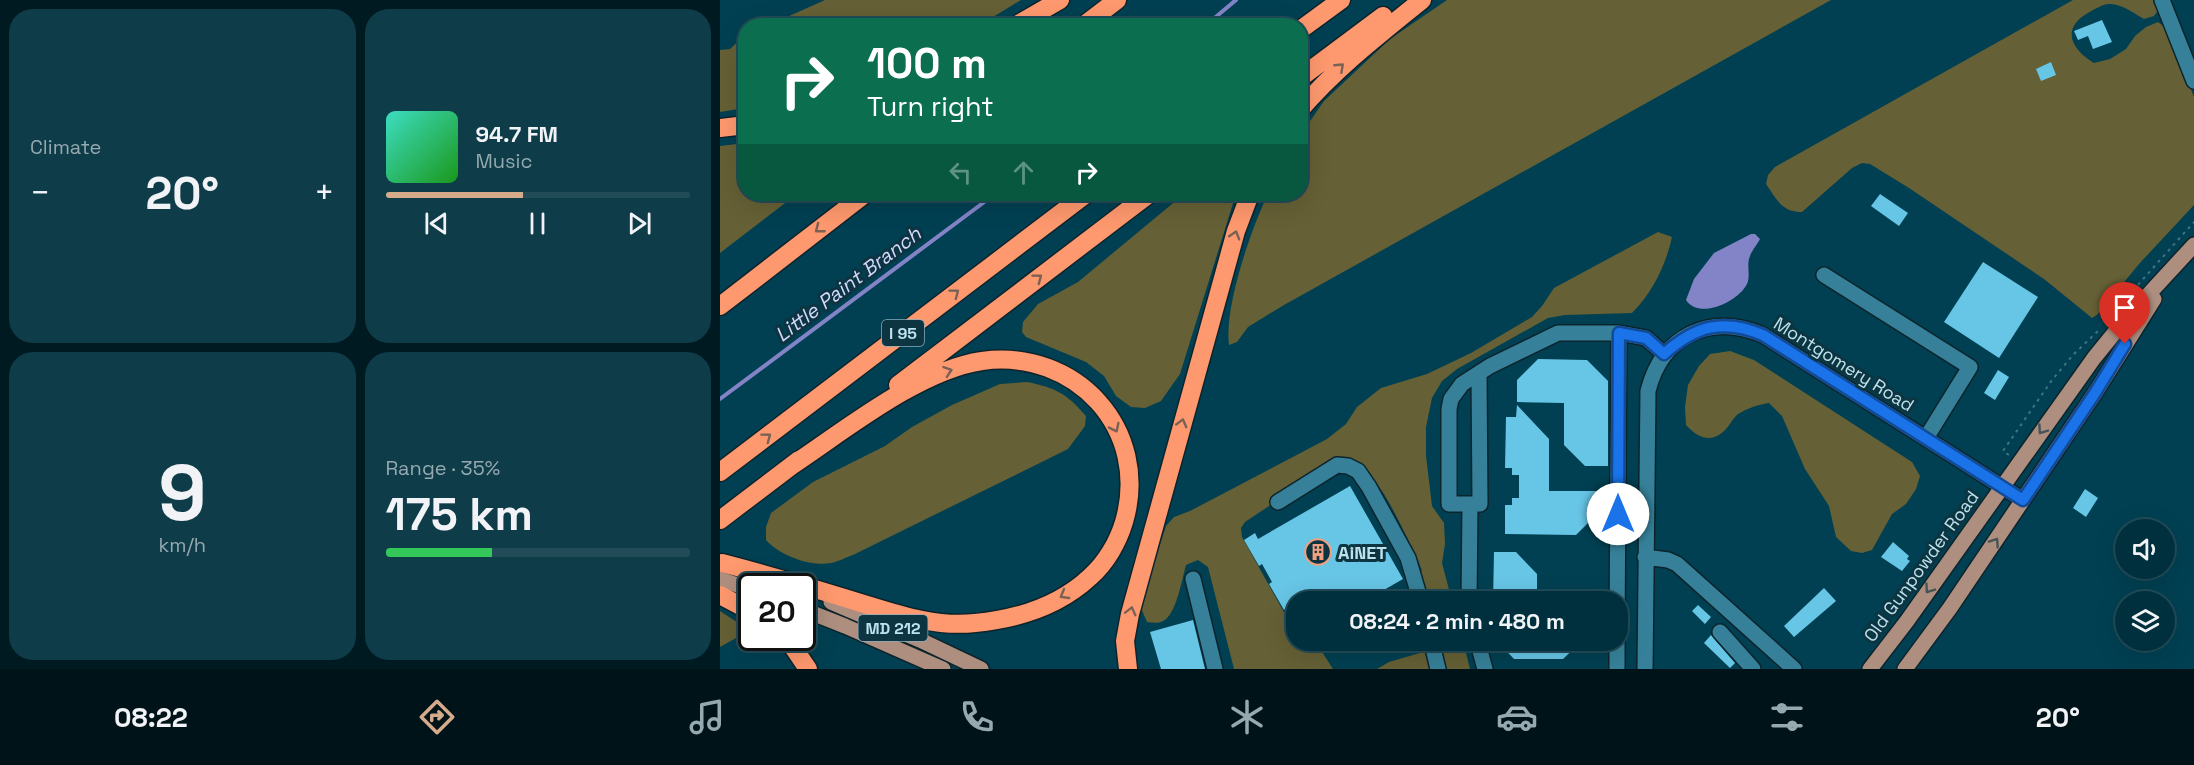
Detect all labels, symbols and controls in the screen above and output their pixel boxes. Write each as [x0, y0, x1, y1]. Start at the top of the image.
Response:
text: 100 m [867, 37, 987, 90]
icon: right [768, 42, 846, 120]
one-way arrow [1334, 63, 1344, 74]
text: Turn right [867, 89, 994, 124]
text: 94.7 FM [476, 120, 558, 148]
text: Climate [30, 134, 101, 160]
text: Music [476, 148, 532, 174]
icon: left [944, 156, 977, 189]
icon: ahead [1007, 156, 1040, 189]
icon: right [1070, 156, 1103, 189]
text: 20° [145, 165, 219, 222]
text: − [30, 172, 50, 214]
text: + [314, 172, 335, 214]
icon: previous [420, 207, 453, 240]
icon: pause [521, 207, 554, 240]
icon: next [623, 207, 656, 240]
water label: Little Paint Branch [770, 220, 927, 347]
one-way arrow [815, 222, 826, 233]
one-way arrow [1228, 231, 1240, 241]
one-way arrow [1031, 274, 1042, 285]
pin [2099, 282, 2150, 344]
one-way arrow [949, 289, 960, 300]
icon: arrive [2108, 291, 2141, 324]
street label: Montgomery Road [1770, 312, 1918, 416]
road number: I 95 [882, 320, 924, 346]
one-way arrow [942, 366, 953, 379]
one-way arrow [1175, 418, 1188, 428]
one-way arrow [1108, 421, 1120, 432]
one-way arrow [2038, 424, 2049, 435]
one-way arrow [760, 433, 771, 444]
text: 9 [158, 443, 206, 543]
text: Range · 35% [386, 455, 500, 481]
position arrow [1586, 482, 1650, 546]
text: 175 km [386, 486, 533, 543]
street label: Old Gunpowder Road [1858, 486, 1984, 646]
map controls [2115, 519, 2175, 651]
button: sound [2115, 519, 2175, 579]
text: km/h [158, 532, 206, 558]
building icon: AiNET [1303, 537, 1333, 567]
one-way arrow [1987, 537, 1998, 548]
place label: AiNET [1338, 541, 1387, 564]
speed limit sign: 20 [738, 573, 816, 651]
one-way arrow [1925, 583, 1936, 594]
one-way arrow [1060, 588, 1070, 600]
button: layers [2115, 591, 2175, 651]
one-way arrow [1123, 607, 1136, 617]
text: 08:24 · 2 min · 480 m [1349, 607, 1565, 635]
road number: MD 212 [858, 615, 927, 641]
icon: directions [416, 696, 458, 738]
icon: music [686, 696, 728, 738]
icon: phone [956, 696, 998, 738]
icon: climate [1226, 696, 1268, 738]
icon: car [1496, 696, 1538, 738]
icon: filters [1766, 696, 1808, 738]
text: 08:22 [114, 700, 188, 735]
text: 20° [2036, 700, 2080, 735]

